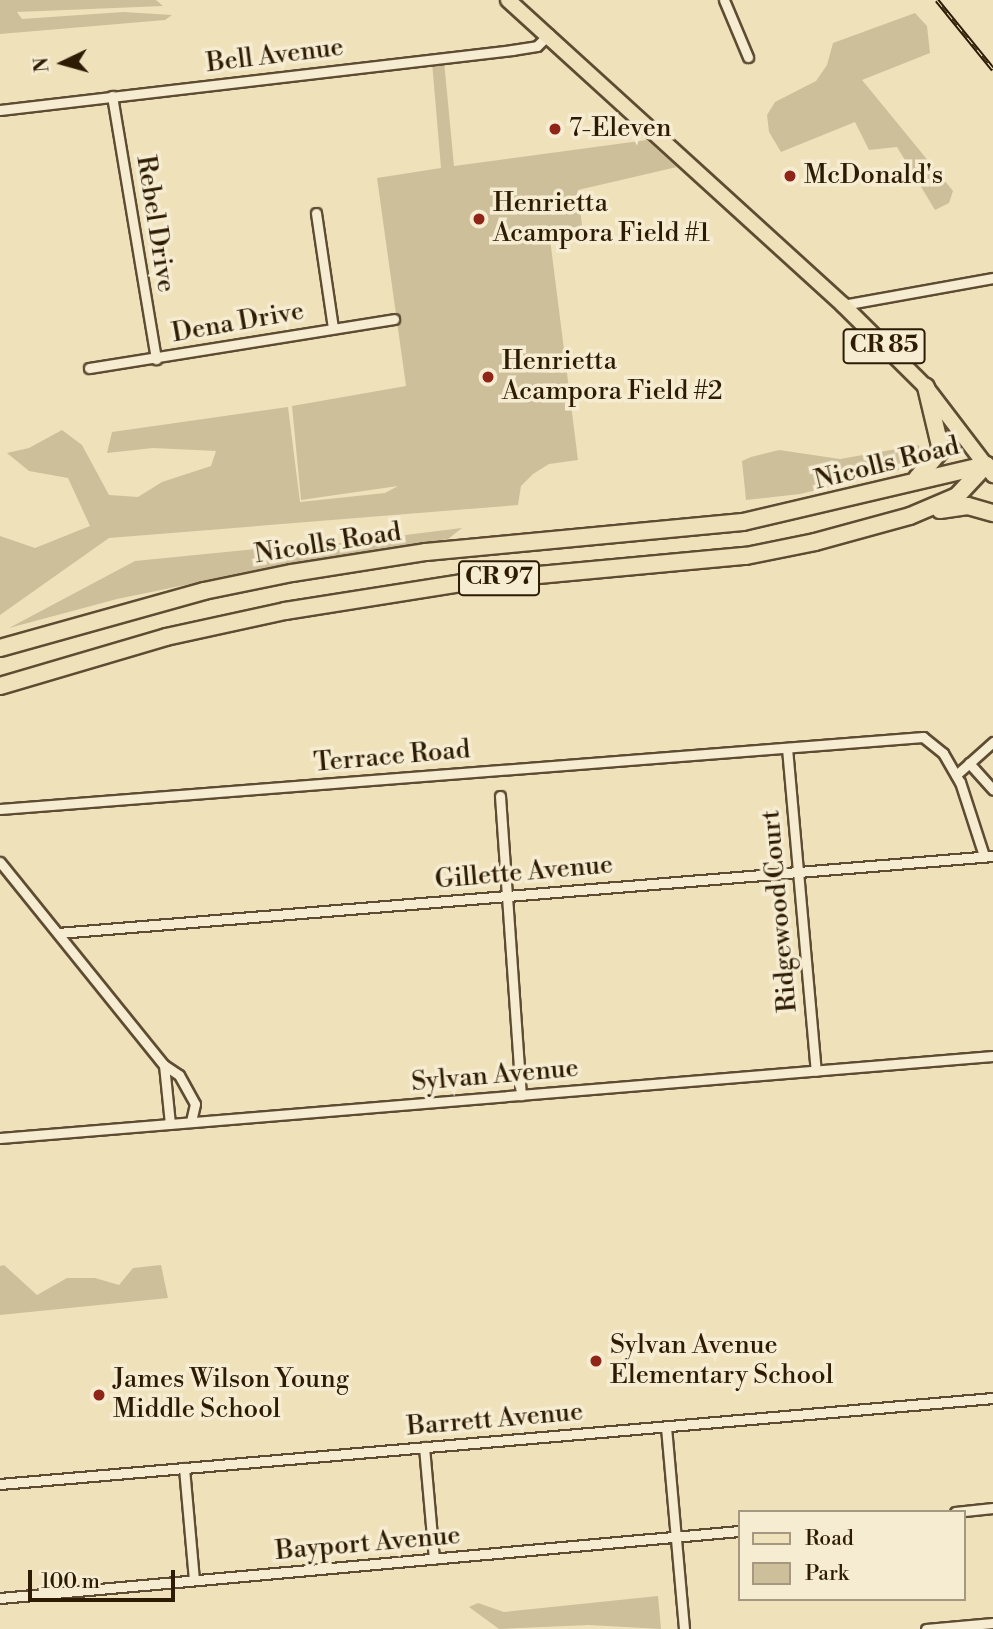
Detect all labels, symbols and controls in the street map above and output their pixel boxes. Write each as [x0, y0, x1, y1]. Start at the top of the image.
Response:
north arrow [28, 28, 98, 98]
street label: Bell Avenue [205, 32, 345, 80]
text: N [29, 56, 55, 73]
place label: 7-Eleven [569, 113, 671, 145]
marker: 7-Eleven [547, 121, 563, 137]
street label: Rebel Drive [129, 153, 181, 295]
place label: McDonald's [804, 160, 943, 192]
marker: McDonald's [782, 168, 798, 184]
place label: Henrietta Acampora Field #1 [493, 188, 710, 249]
marker: Henrietta Acampora Field #1 [471, 211, 487, 227]
street label: Dena Drive [170, 296, 306, 350]
road number: CR 85 [842, 326, 926, 366]
place label: Henrietta Acampora Field #2 [502, 346, 723, 408]
marker: Henrietta Acampora Field #2 [480, 369, 496, 385]
street label: Nicolls Road [811, 431, 963, 497]
street label: Nicolls Road [252, 517, 404, 571]
road number: CR 97 [457, 558, 541, 598]
street label: Terrace Road [312, 735, 472, 779]
street label: Ridgewood Court [756, 809, 804, 1013]
street label: Gillette Avenue [434, 850, 614, 896]
street label: Sylvan Avenue [410, 1053, 580, 1099]
place label: Sylvan Avenue Elementary School [610, 1330, 833, 1392]
marker: Sylvan Avenue Elementary School [588, 1353, 604, 1369]
place label: James Wilson Young Middle School [113, 1364, 349, 1426]
marker: James Wilson Young Middle School [91, 1387, 107, 1403]
street label: Barrett Avenue [406, 1397, 584, 1443]
legend [738, 1510, 965, 1601]
street label: Bayport Avenue [274, 1520, 462, 1568]
text: Road [805, 1526, 854, 1552]
scale bar [32, 1556, 178, 1600]
text: Park [805, 1561, 849, 1587]
text: 100 m [41, 1569, 100, 1595]

